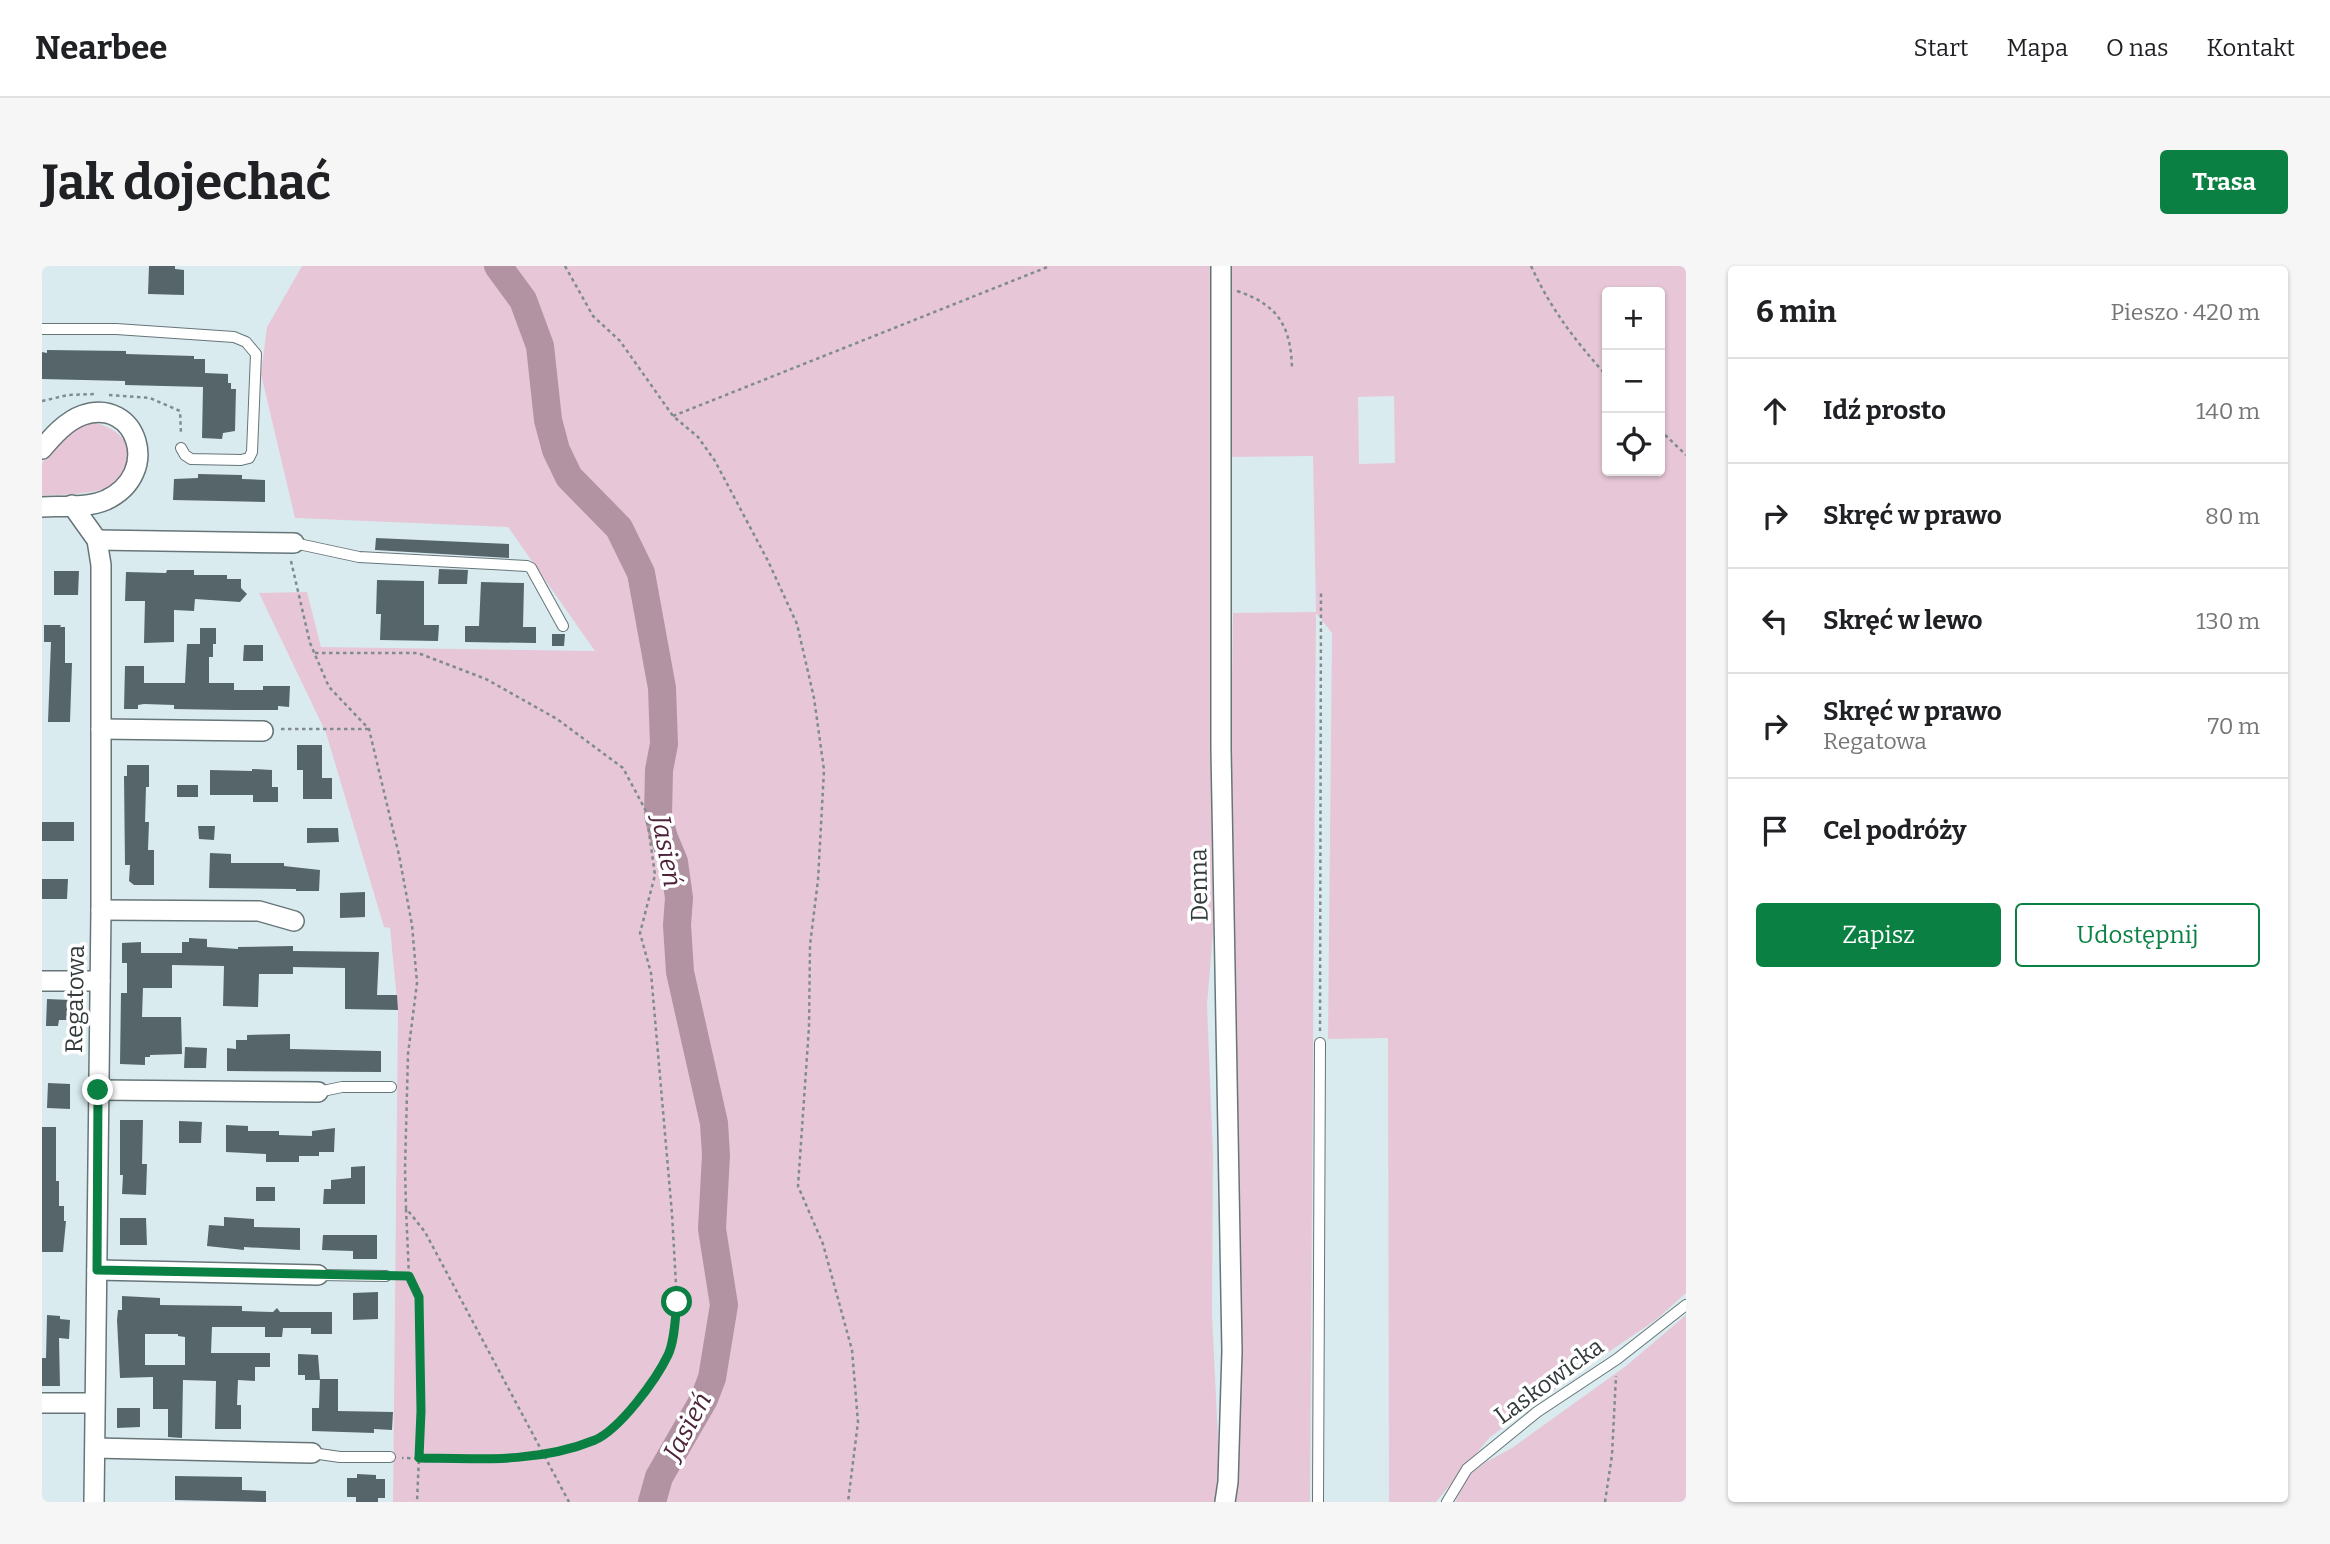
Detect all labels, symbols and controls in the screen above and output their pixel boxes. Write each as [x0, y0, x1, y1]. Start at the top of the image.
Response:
text: Nearbee [35, 28, 167, 68]
text: Start [1914, 34, 1969, 62]
text: Mapa [2007, 34, 2068, 62]
text: O nas [2106, 34, 2169, 62]
text: Kontakt [2207, 34, 2295, 62]
button: Trasa [2160, 150, 2288, 214]
text: Jak dojechać [42, 153, 331, 212]
map controls [1602, 287, 1665, 476]
button: + [1602, 287, 1665, 350]
text: 6 min [1756, 294, 1837, 330]
text: Pieszo · 420 m [2111, 298, 2260, 326]
button: − [1602, 350, 1665, 413]
icon: ahead [1756, 392, 1794, 430]
text: Idź prosto [1823, 395, 1946, 426]
text: 140 m [2196, 397, 2260, 425]
button: locate [1602, 413, 1665, 476]
icon: right [1756, 497, 1794, 535]
text: Skręć w prawo [1823, 500, 2002, 531]
text: 80 m [2205, 502, 2260, 530]
icon: left [1756, 602, 1794, 640]
text: Skręć w lewo [1823, 605, 1983, 636]
text: 130 m [2196, 607, 2260, 635]
text: Skręć w prawo [1823, 696, 2002, 727]
icon: right [1756, 707, 1794, 745]
text: 70 m [2208, 712, 2260, 740]
text: Regatowa [1823, 727, 1927, 755]
water label: Jasień [645, 811, 688, 889]
icon: arrive [1756, 812, 1794, 850]
text: Cel podróży [1823, 815, 1966, 846]
street label: Denna [1184, 848, 1214, 922]
button: Zapisz [1756, 903, 2001, 967]
button: Udostępnij [2015, 903, 2260, 967]
street label: Regatowa [60, 945, 90, 1053]
route end [82, 1074, 113, 1105]
route start [661, 1286, 692, 1317]
street label: Laskowicka [1489, 1332, 1609, 1430]
water label: Jasień [656, 1387, 718, 1467]

